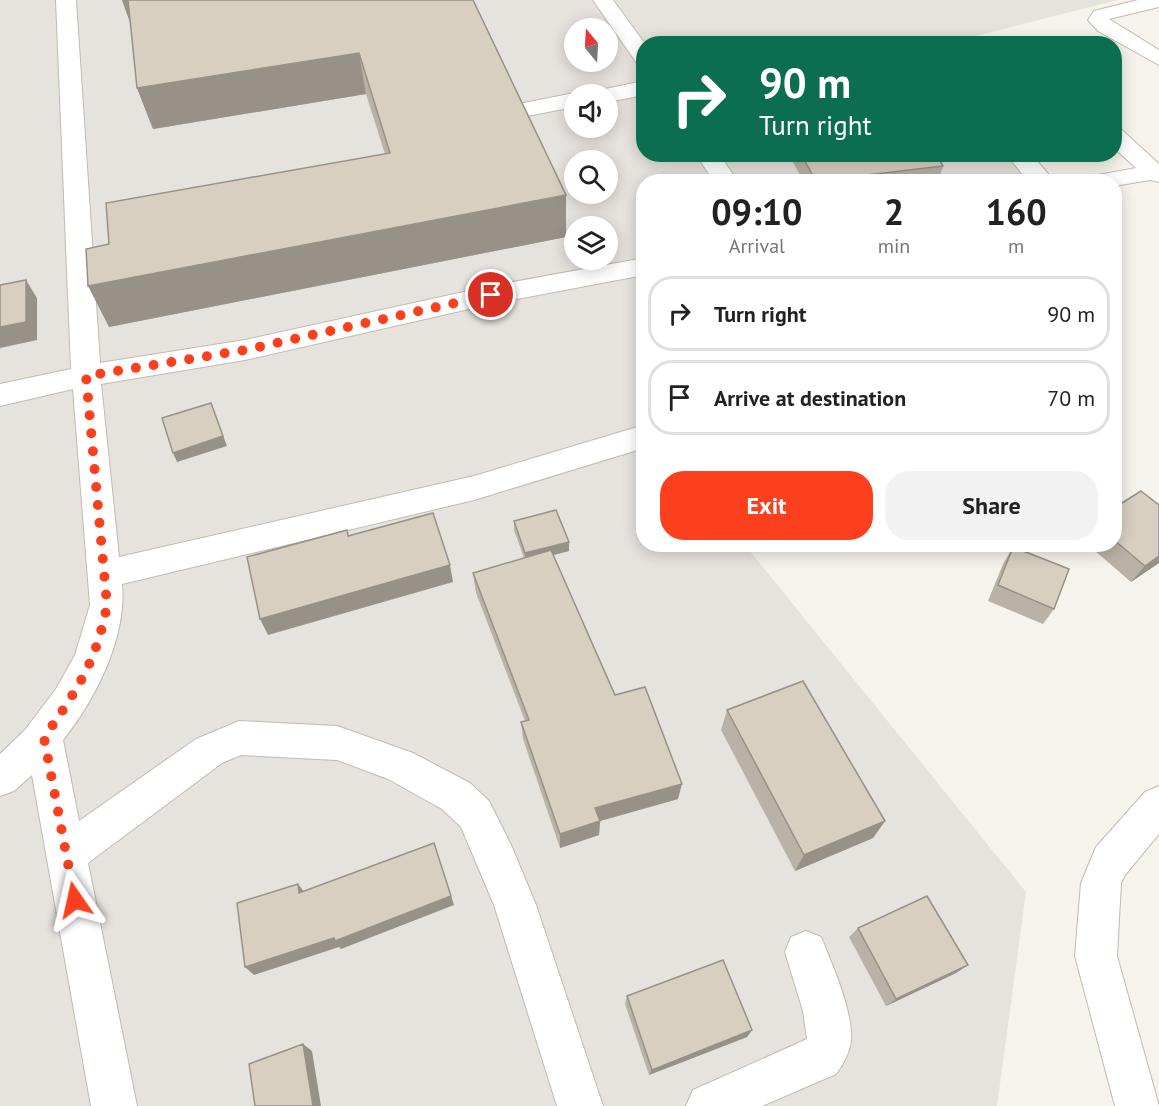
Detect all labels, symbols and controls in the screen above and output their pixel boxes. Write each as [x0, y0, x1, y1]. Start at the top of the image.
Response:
north arrow [564, 18, 618, 72]
map controls [564, 18, 618, 270]
text: 90 m [759, 55, 851, 110]
icon: right [660, 60, 738, 138]
button: sound [564, 84, 618, 138]
text: Turn right [759, 108, 872, 142]
button: search [564, 150, 618, 204]
text: 09:10 [711, 188, 803, 235]
text: 2 [884, 188, 904, 235]
text: 160 [986, 188, 1047, 235]
button: layers [564, 216, 618, 270]
text: Arrival [729, 233, 785, 259]
text: min [878, 233, 910, 259]
text: m [1008, 233, 1024, 259]
pin [465, 269, 516, 320]
icon: arrive [474, 278, 507, 311]
icon: right [663, 297, 696, 330]
text: Turn right [714, 300, 806, 328]
text: 90 m [1047, 300, 1095, 328]
icon: arrive [663, 381, 696, 414]
text: Arrive at destination [714, 384, 906, 412]
text: 70 m [1047, 384, 1095, 412]
button: Exit [660, 471, 873, 540]
button: Share [885, 471, 1098, 540]
position arrow [43, 868, 107, 932]

